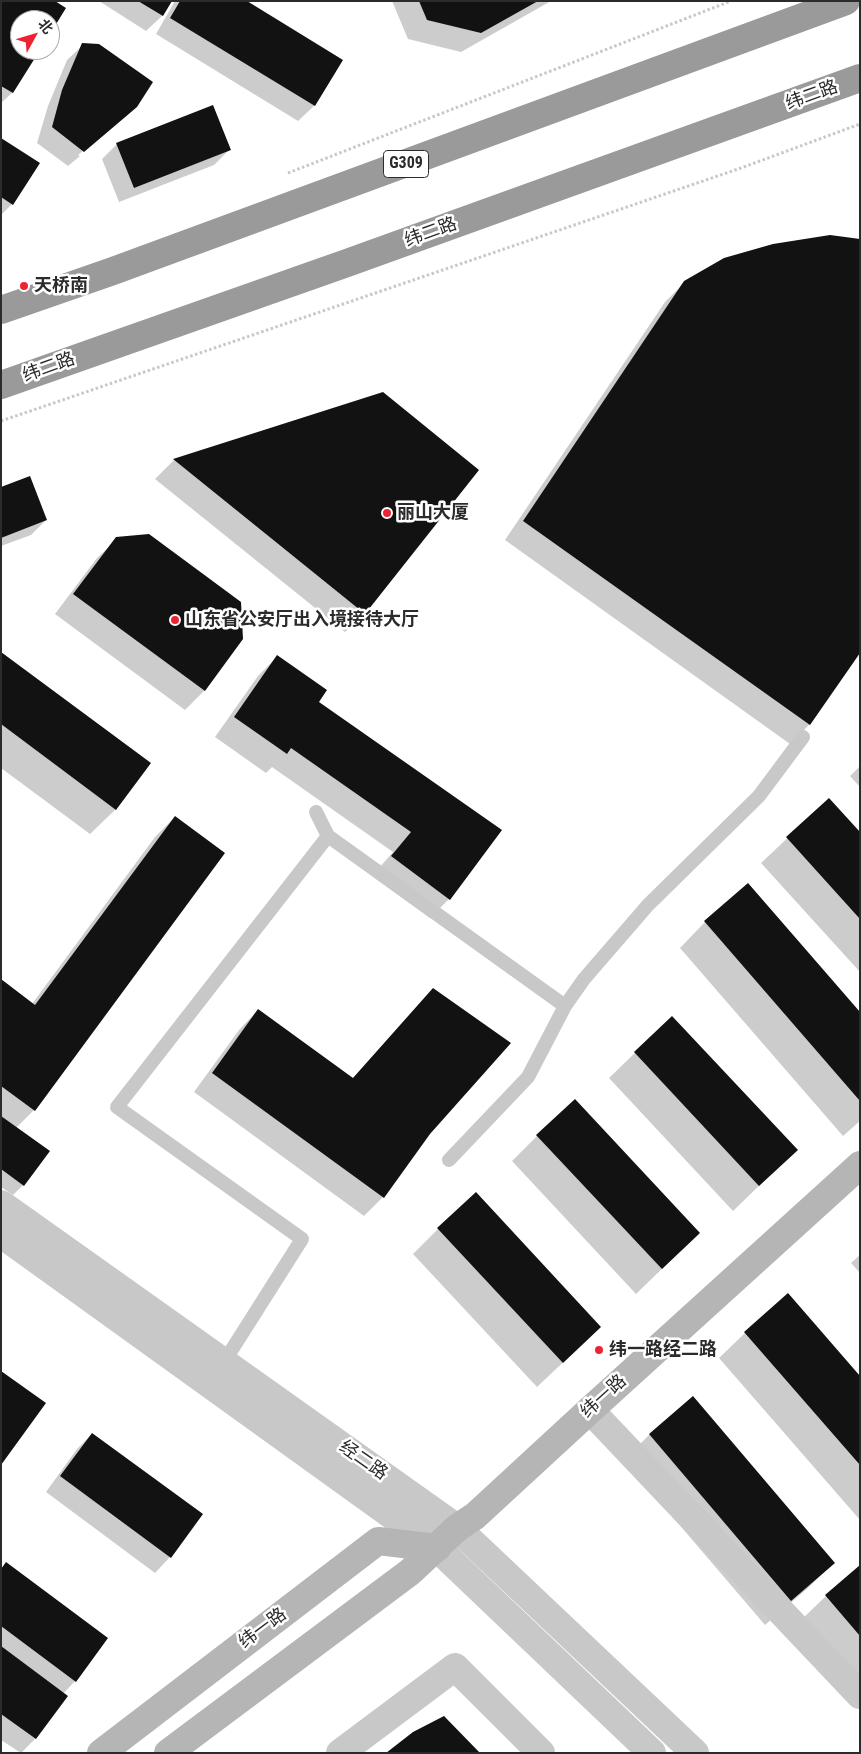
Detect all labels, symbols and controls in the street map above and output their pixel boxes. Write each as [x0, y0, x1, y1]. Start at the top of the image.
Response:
north arrow [10, 10, 60, 60]
text: 北 [35, 16, 57, 37]
street label: 纬二路 [783, 77, 841, 115]
road number: G309 [384, 150, 428, 178]
street label: 纬二路 [402, 214, 460, 252]
place label: 天桥南 [34, 275, 88, 297]
marker: 天桥南 [18, 280, 30, 292]
street label: 纬二路 [20, 349, 78, 387]
place label: 丽山大厦 [397, 502, 469, 524]
marker: 丽山大厦 [381, 507, 393, 519]
place label: 山东省公安厅出入境接待大厅 [185, 609, 419, 631]
marker: 山东省公安厅出入境接待大厅 [169, 614, 181, 626]
place label: 纬一路经二路 [609, 1339, 717, 1361]
marker: 纬一路经二路 [593, 1344, 605, 1356]
street label: 纬一路 [577, 1371, 631, 1423]
street label: 经二路 [335, 1437, 391, 1485]
street label: 纬一路 [235, 1604, 291, 1654]

